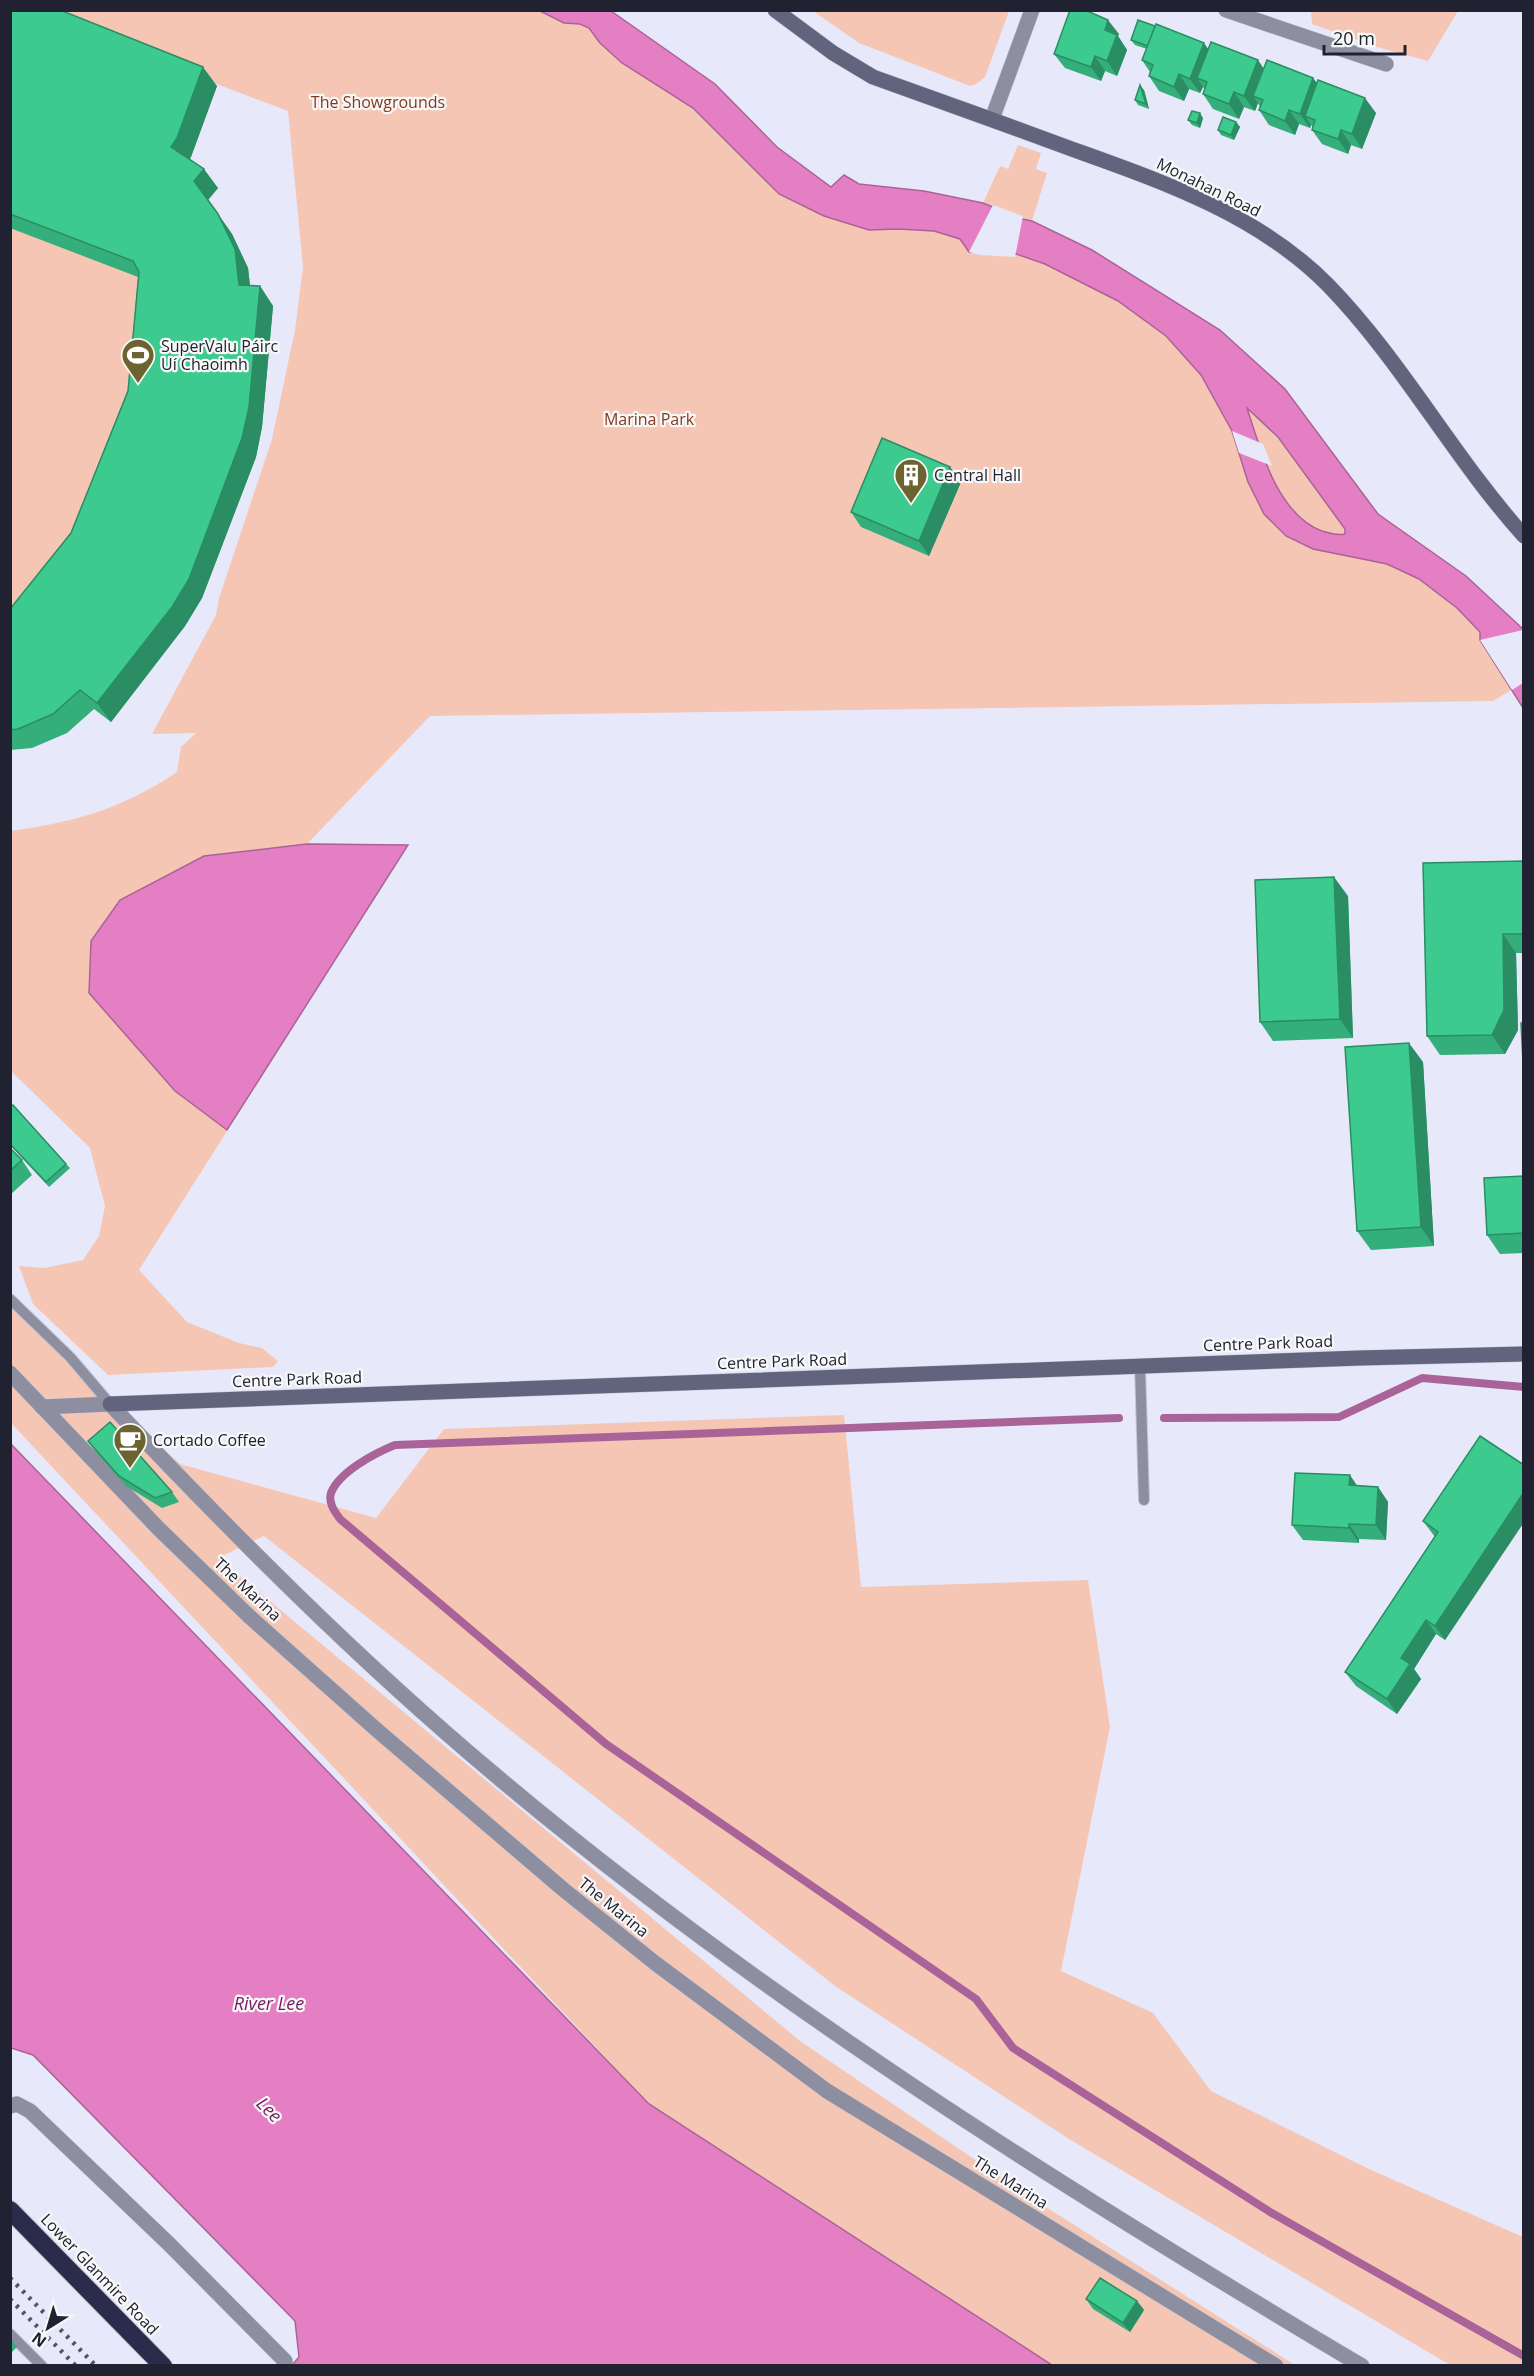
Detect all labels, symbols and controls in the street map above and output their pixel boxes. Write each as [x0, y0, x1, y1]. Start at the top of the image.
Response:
scale bar [1324, 18, 1405, 56]
text: 20 m [1333, 26, 1375, 50]
park label: The Showgrounds [311, 91, 445, 113]
street label: Monahan Road [1153, 152, 1265, 222]
place label: SuperValu Páirc Uí Chaoimh [161, 335, 278, 375]
sports icon: SuperValu Páirc Uí Chaoimh [120, 337, 156, 384]
park label: Marina Park [604, 408, 695, 430]
building icon: Central Hall [893, 457, 929, 504]
place label: Central Hall [934, 464, 1021, 486]
street label: Centre Park Road [1203, 1330, 1333, 1356]
street label: Centre Park Road [717, 1348, 847, 1374]
street label: Centre Park Road [232, 1366, 362, 1392]
cafe icon: Cortado Coffee [112, 1422, 148, 1469]
place label: Cortado Coffee [153, 1429, 266, 1451]
street label: The Marina [210, 1552, 286, 1626]
street label: The Marina [574, 1872, 654, 1942]
water label: River Lee [234, 1991, 304, 2015]
water label: Lee [252, 2091, 288, 2127]
street label: The Marina [969, 2150, 1053, 2214]
street label: Lower Glanmire Road [36, 2208, 164, 2340]
north arrow [18, 2298, 78, 2358]
text: N [27, 2327, 51, 2353]

